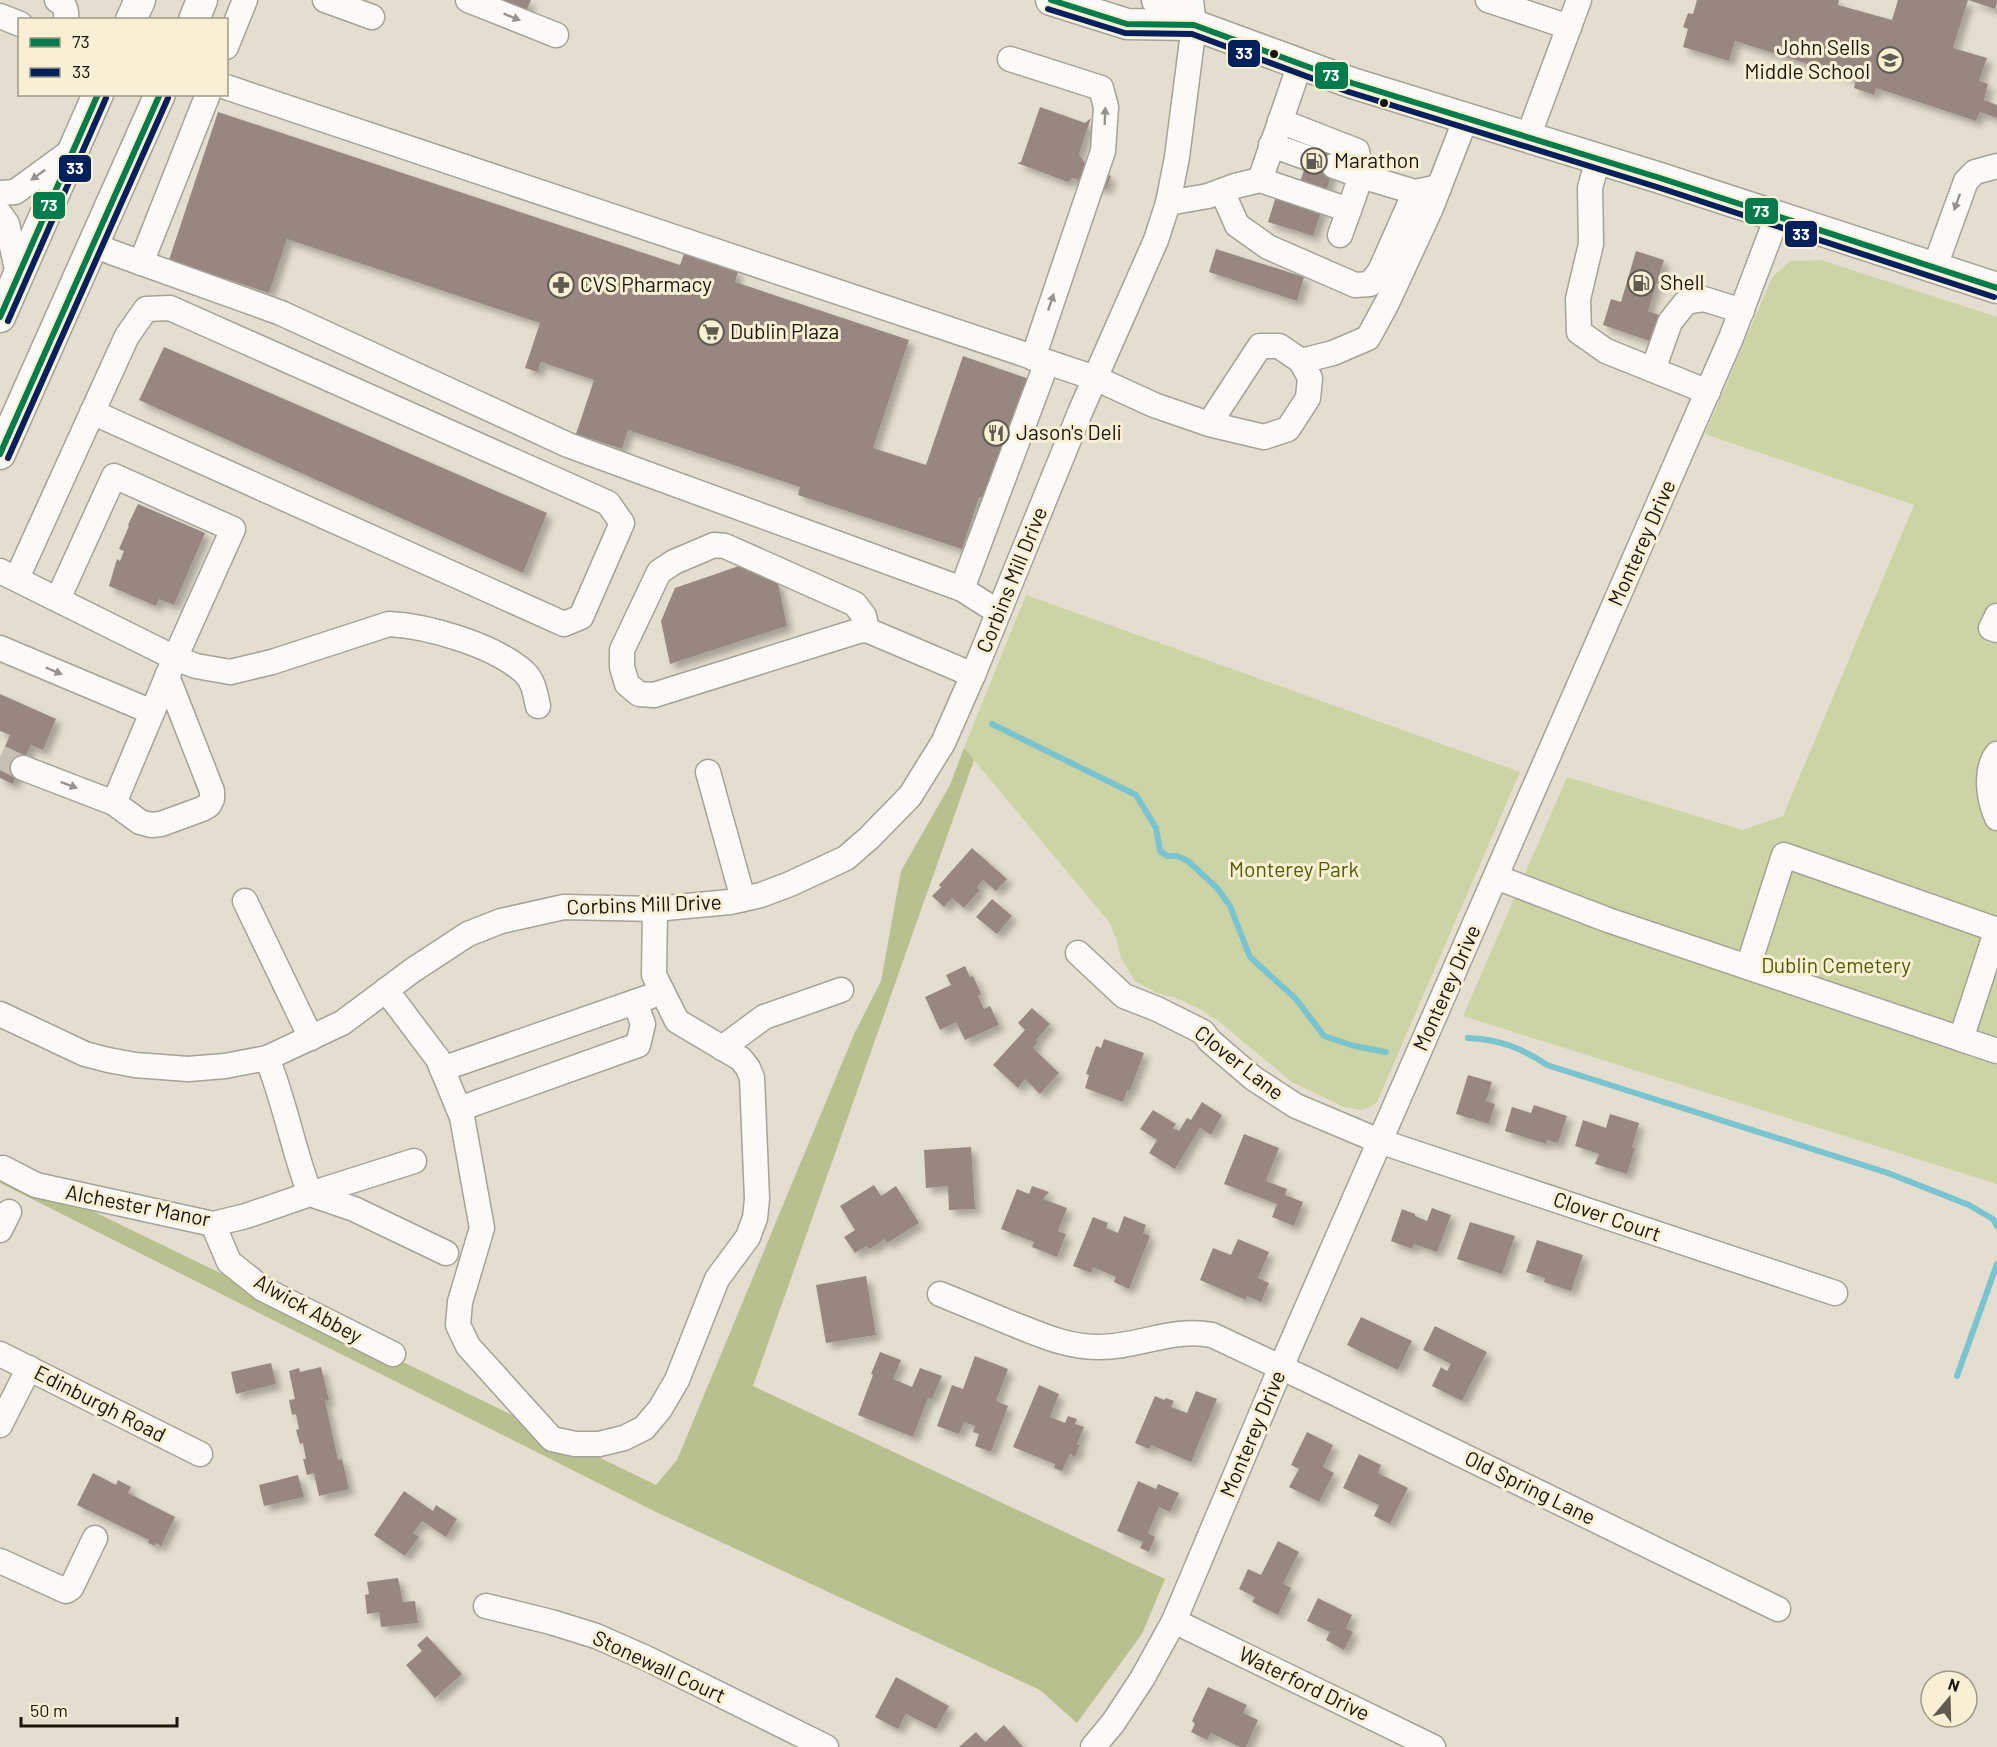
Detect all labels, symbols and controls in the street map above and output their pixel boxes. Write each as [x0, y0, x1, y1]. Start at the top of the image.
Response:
one-way arrow [503, 13, 521, 23]
legend [18, 18, 228, 96]
text: 73 [72, 30, 90, 52]
place label: John Sells Middle School [1744, 34, 1870, 83]
line badge: 33 [1227, 39, 1261, 68]
text: 33 [1235, 43, 1253, 62]
school or university icon: John Sells Middle School [1875, 45, 1905, 75]
unlabelled marker [1268, 48, 1280, 60]
text: 33 [72, 60, 91, 82]
line badge: 73 [1314, 61, 1349, 90]
text: 73 [1323, 65, 1339, 84]
unlabelled marker [1378, 97, 1390, 109]
one-way arrow [1100, 106, 1110, 125]
fuel station icon: Marathon [1299, 146, 1329, 176]
place label: Marathon [1334, 147, 1420, 172]
line badge: 33 [58, 154, 92, 183]
text: 33 [66, 158, 84, 177]
one-way arrow [31, 169, 47, 181]
line badge: 73 [32, 191, 66, 220]
one-way arrow [1952, 193, 1962, 211]
text: 73 [41, 195, 57, 214]
line badge: 73 [1744, 197, 1779, 225]
text: 73 [1753, 201, 1769, 220]
line badge: 33 [1784, 220, 1818, 248]
text: 33 [1792, 224, 1810, 243]
fuel station icon: Shell [1626, 268, 1656, 298]
place label: Shell [1660, 269, 1704, 294]
pharmacy icon: CVS Pharmacy [546, 270, 576, 300]
place label: CVS Pharmacy [580, 271, 712, 296]
one-way arrow [1047, 293, 1057, 311]
supermarket icon: Dublin Plaza [696, 317, 726, 347]
place label: Dublin Plaza [730, 318, 839, 343]
restaurant icon: Jason's Deli [981, 418, 1011, 448]
place label: Jason's Deli [1016, 419, 1122, 444]
street label: Monterey Drive [1602, 475, 1680, 609]
street label: Corbins Mill Drive [970, 503, 1051, 656]
one-way arrow [45, 667, 63, 676]
one-way arrow [60, 781, 78, 790]
park label: Monterey Park [1229, 856, 1359, 881]
street label: Corbins Mill Drive [566, 888, 722, 919]
street label: Monterey Drive [1407, 920, 1485, 1054]
park label: Dublin Cemetery [1761, 952, 1911, 977]
street label: Clover Lane [1190, 1019, 1289, 1104]
street label: Alchester Manor [64, 1178, 213, 1231]
street label: Clover Court [1550, 1185, 1665, 1246]
street label: Alwick Abbey [250, 1268, 367, 1348]
street label: Edinburgh Road [31, 1359, 171, 1447]
street label: Monterey Drive [1214, 1366, 1290, 1501]
street label: Old Spring Lane [1461, 1444, 1600, 1529]
street label: Stonewall Court [589, 1624, 730, 1707]
street label: Waterford Drive [1235, 1640, 1374, 1725]
north arrow [1919, 1669, 1979, 1729]
text: N [1946, 1674, 1962, 1695]
scale bar [21, 1690, 177, 1728]
text: 50 m [30, 1699, 68, 1721]

